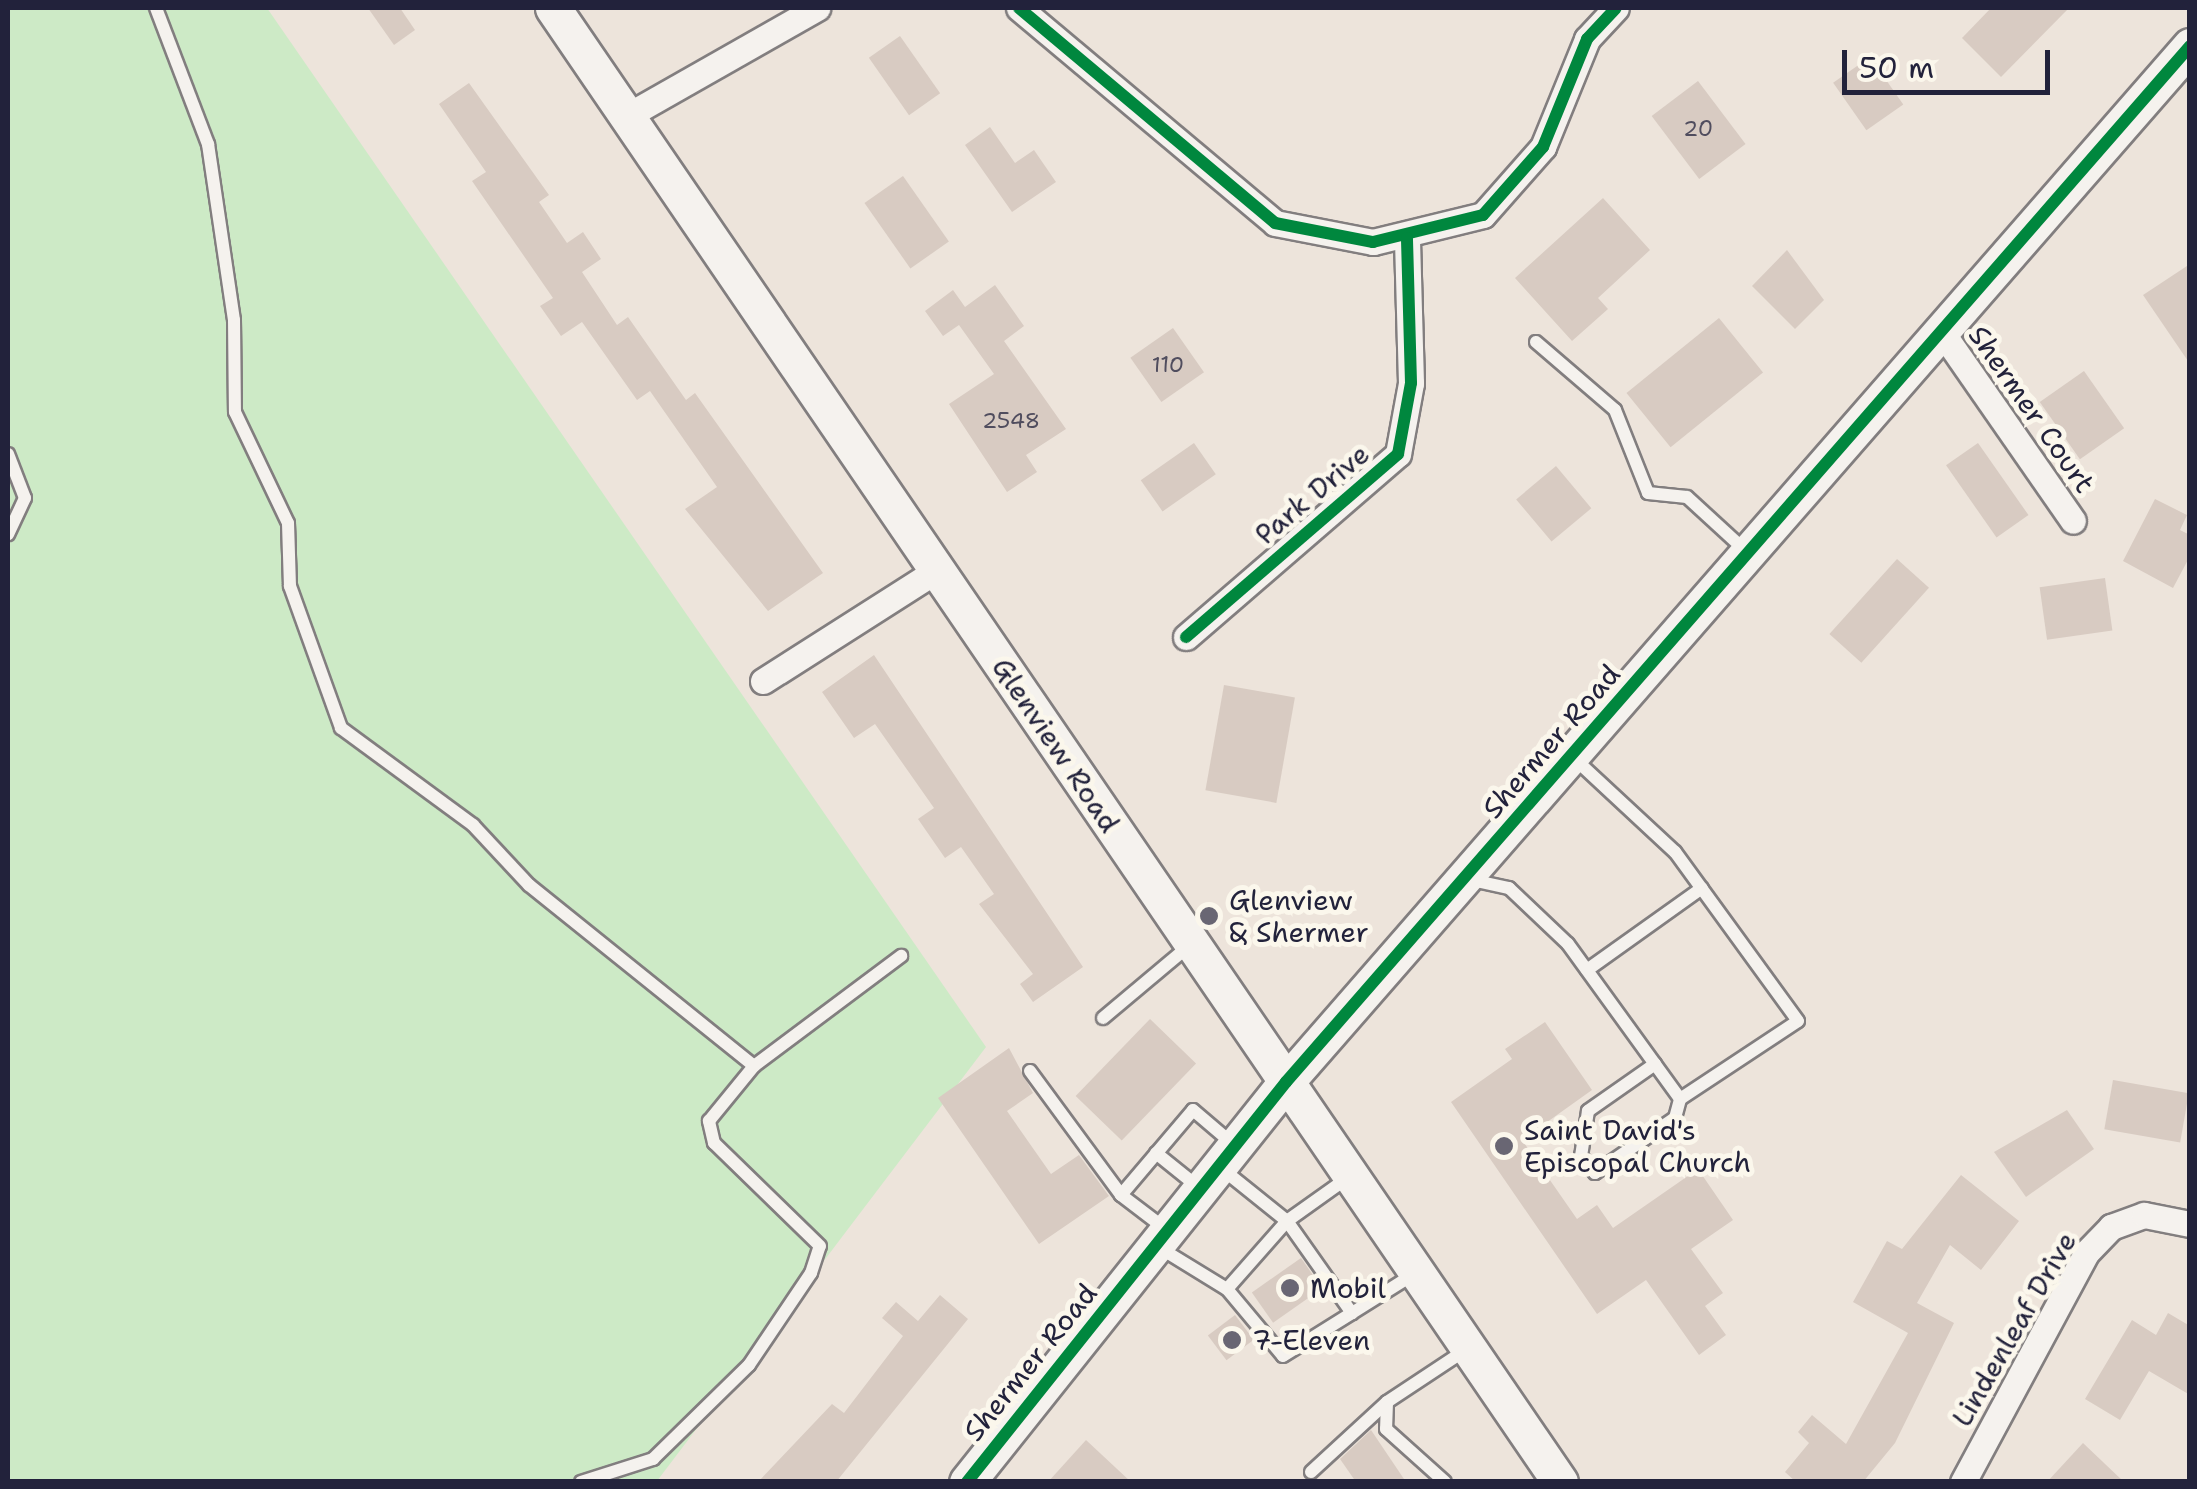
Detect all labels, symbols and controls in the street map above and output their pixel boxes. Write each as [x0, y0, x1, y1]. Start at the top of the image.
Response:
scale bar [1847, 30, 2054, 92]
text: 50 m [1859, 47, 1934, 88]
house number: 20 [1683, 116, 1713, 142]
street label: Shermer Court [1962, 319, 2102, 499]
house number: 110 [1152, 352, 1184, 378]
house number: 2548 [982, 408, 1040, 434]
street label: Park Drive [1248, 437, 1376, 551]
street label: Glenview Road [985, 651, 1127, 839]
street label: Shermer Road [1475, 657, 1627, 825]
place label: Glenview & Shermer [1229, 883, 1369, 949]
marker: Glenview & Shermer [1198, 905, 1220, 927]
place label: Saint David's Episcopal Church [1524, 1113, 1751, 1179]
marker: Saint David's Episcopal Church [1493, 1135, 1515, 1157]
street label: Lindenleaf Drive [1945, 1226, 2083, 1432]
place label: Mobil [1310, 1271, 1386, 1305]
street label: Shermer Road [956, 1277, 1104, 1447]
marker: Mobil [1279, 1277, 1301, 1299]
place label: 7-Eleven [1252, 1323, 1370, 1357]
marker: 7-Eleven [1221, 1329, 1243, 1351]

